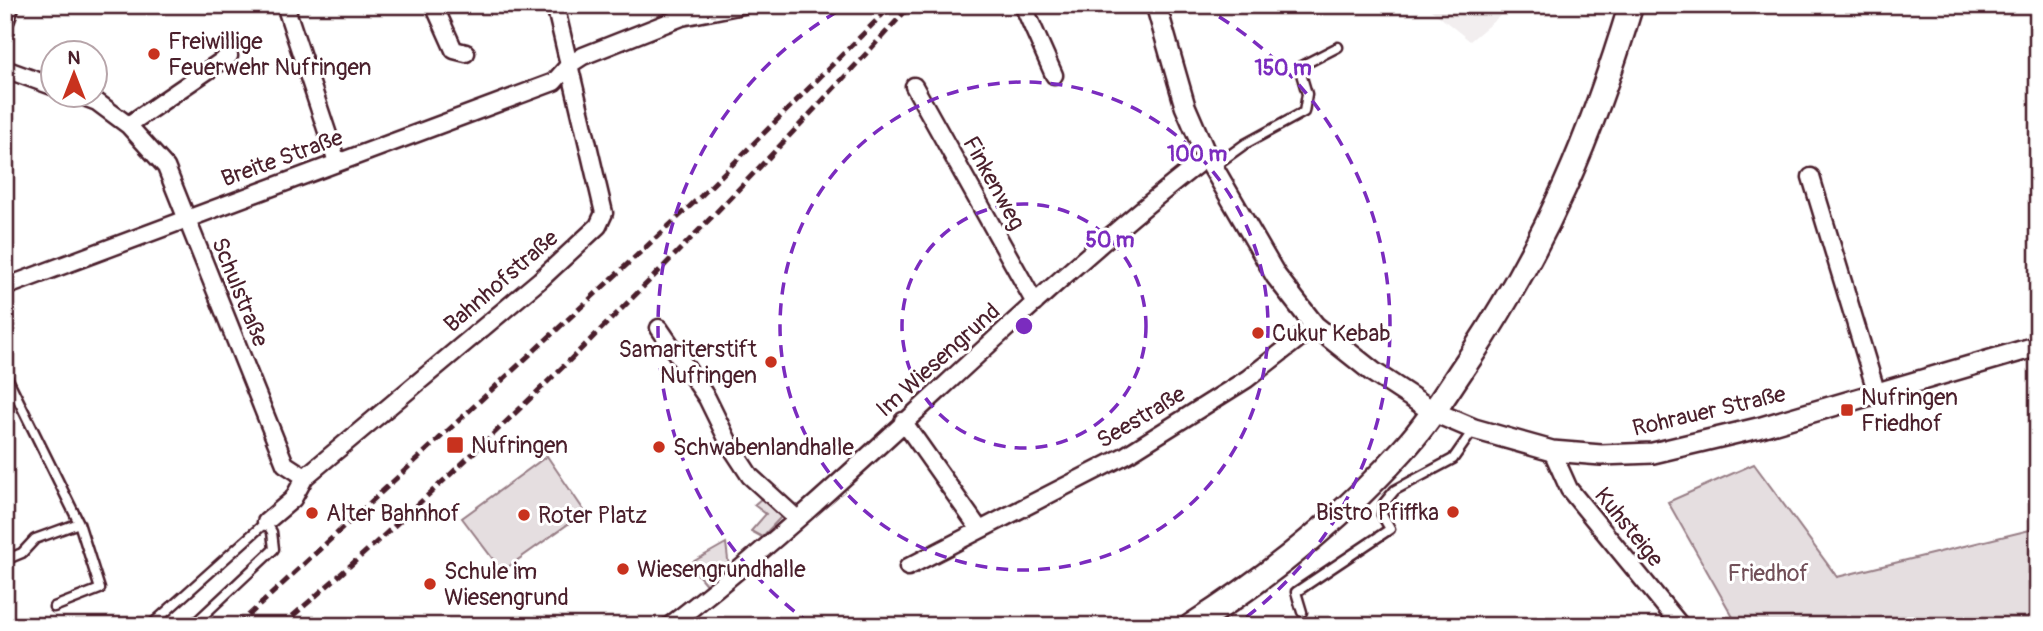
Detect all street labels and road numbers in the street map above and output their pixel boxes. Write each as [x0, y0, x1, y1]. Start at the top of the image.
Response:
street label: Breite Straße [217, 122, 347, 193]
street label: Finkenweg [956, 131, 1032, 235]
street label: Bahnhofstraße [438, 223, 565, 339]
street label: Schulstraße [205, 233, 275, 351]
street label: Im Wiesengrund [870, 297, 1006, 423]
street label: Seestraße [1091, 379, 1191, 455]
street label: Rohrauer Straße [1630, 379, 1789, 443]
street label: Kuhsteige [1588, 481, 1670, 573]

